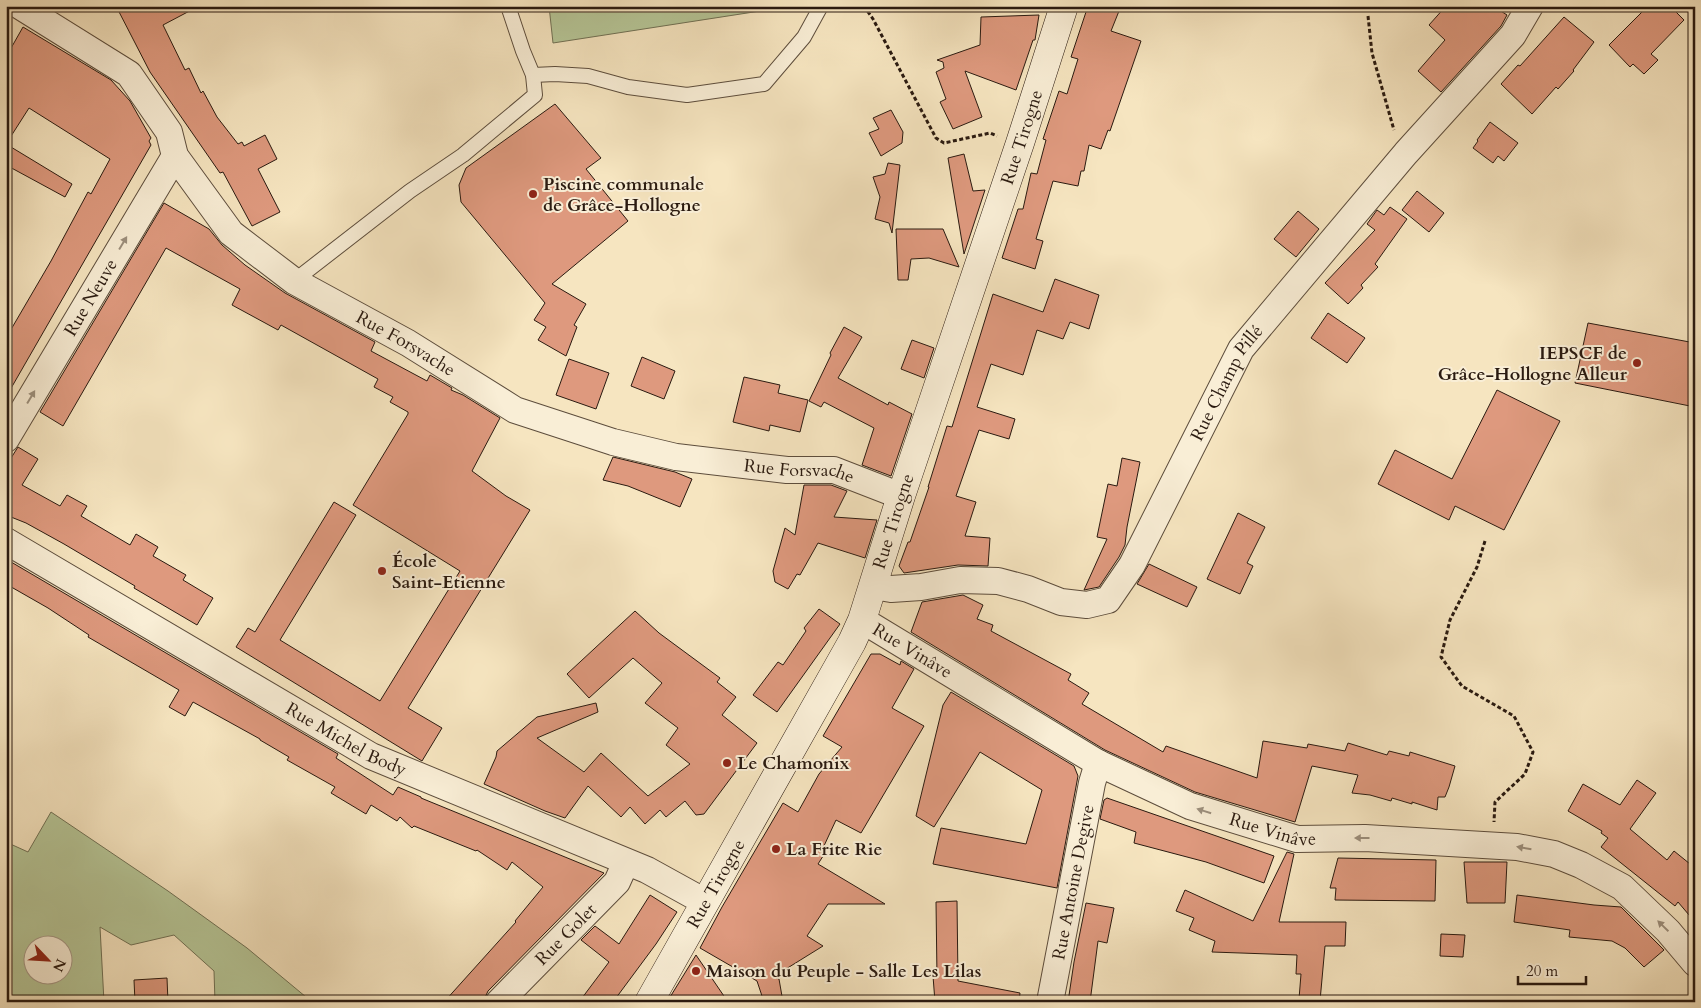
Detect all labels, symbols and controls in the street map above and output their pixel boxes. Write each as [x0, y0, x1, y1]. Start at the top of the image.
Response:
street label: Rue Tirogne [994, 87, 1049, 188]
place label: Piscine communale de Grâce-Hollogne [543, 172, 704, 218]
marker: Piscine communale de Grâce-Hollogne [527, 188, 539, 200]
one-way arrow [119, 236, 128, 249]
street label: Rue Neuve [58, 254, 123, 341]
street label: Rue Forsvache [352, 305, 460, 382]
street label: Rue Champ Pillé [1184, 319, 1269, 445]
place label: IEPSCF de Grâce-Hollogne Alleur [1438, 341, 1628, 387]
marker: IEPSCF de Grâce-Hollogne Alleur [1631, 357, 1643, 369]
one-way arrow [27, 391, 36, 404]
street label: Rue Forsvache [743, 453, 858, 489]
street label: Rue Tirogne [866, 470, 920, 572]
place label: École Saint-Etienne [392, 549, 506, 595]
marker: École Saint-Etienne [376, 565, 388, 577]
street label: Rue Vinâve [868, 617, 957, 684]
street label: Rue Michel Body [281, 696, 411, 782]
place label: Le Chamonix [737, 751, 850, 776]
marker: Le Chamonix [721, 757, 733, 769]
street label: Rue Antoine Degive [1046, 803, 1100, 962]
street label: Rue Vinâve [1226, 806, 1316, 852]
one-way arrow [1196, 807, 1211, 815]
street label: Rue Tirogne [681, 834, 751, 933]
one-way arrow [1354, 834, 1370, 842]
place label: La Frite Rie [786, 837, 883, 862]
marker: La Frite Rie [770, 843, 782, 855]
one-way arrow [1516, 844, 1532, 852]
street label: Rue Golet [529, 898, 602, 971]
one-way arrow [1657, 920, 1669, 932]
north arrow [22, 936, 72, 986]
scale bar [1518, 953, 1586, 985]
text: N [48, 956, 71, 975]
place label: Maison du Peuple - Salle Les Lilas [706, 959, 981, 984]
text: 20 m [1526, 961, 1558, 981]
marker: Maison du Peuple - Salle Les Lilas [690, 965, 702, 977]

